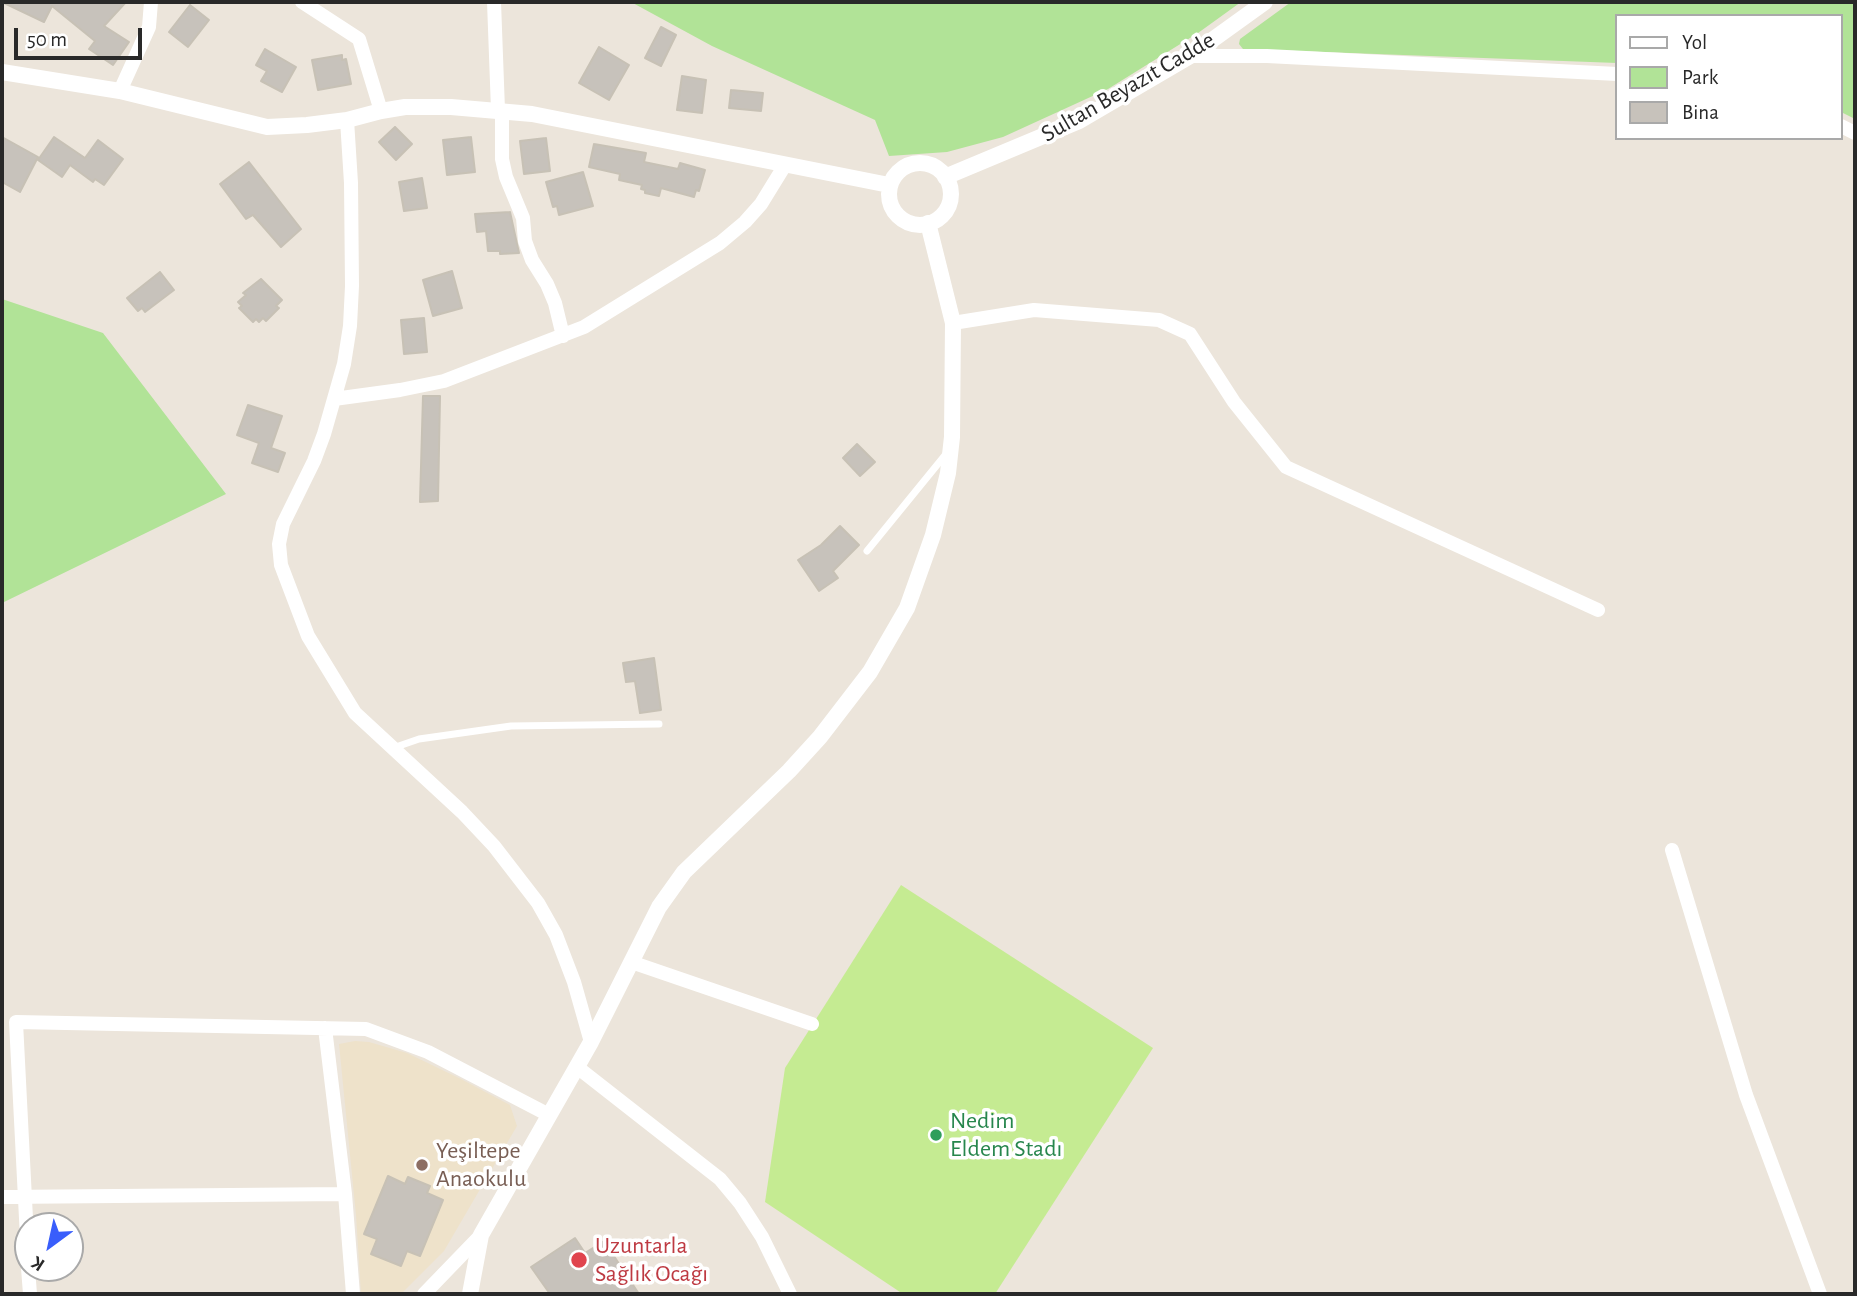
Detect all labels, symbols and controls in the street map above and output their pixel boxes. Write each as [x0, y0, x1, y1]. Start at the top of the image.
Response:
scale bar [18, 14, 145, 58]
legend [1616, 14, 1843, 140]
street label: Sultan Beyazıt Cadde [1036, 26, 1220, 148]
text: 50 m [27, 29, 67, 50]
text: Yol [1682, 32, 1707, 53]
text: Park [1682, 67, 1718, 88]
text: Bina [1682, 102, 1719, 123]
place label: Nedim Eldem Stadı [950, 1107, 1062, 1163]
marker: Nedim Eldem Stadı [928, 1127, 944, 1143]
place label: Yeşiltepe Anaokulu [436, 1137, 526, 1193]
marker: Yeşiltepe Anaokulu [414, 1157, 430, 1173]
north arrow [14, 1212, 84, 1282]
place label: Uzuntarla Sağlık Ocağı [595, 1232, 708, 1288]
marker: Uzuntarla Sağlık Ocağı [569, 1250, 589, 1270]
text: K [29, 1252, 48, 1274]

